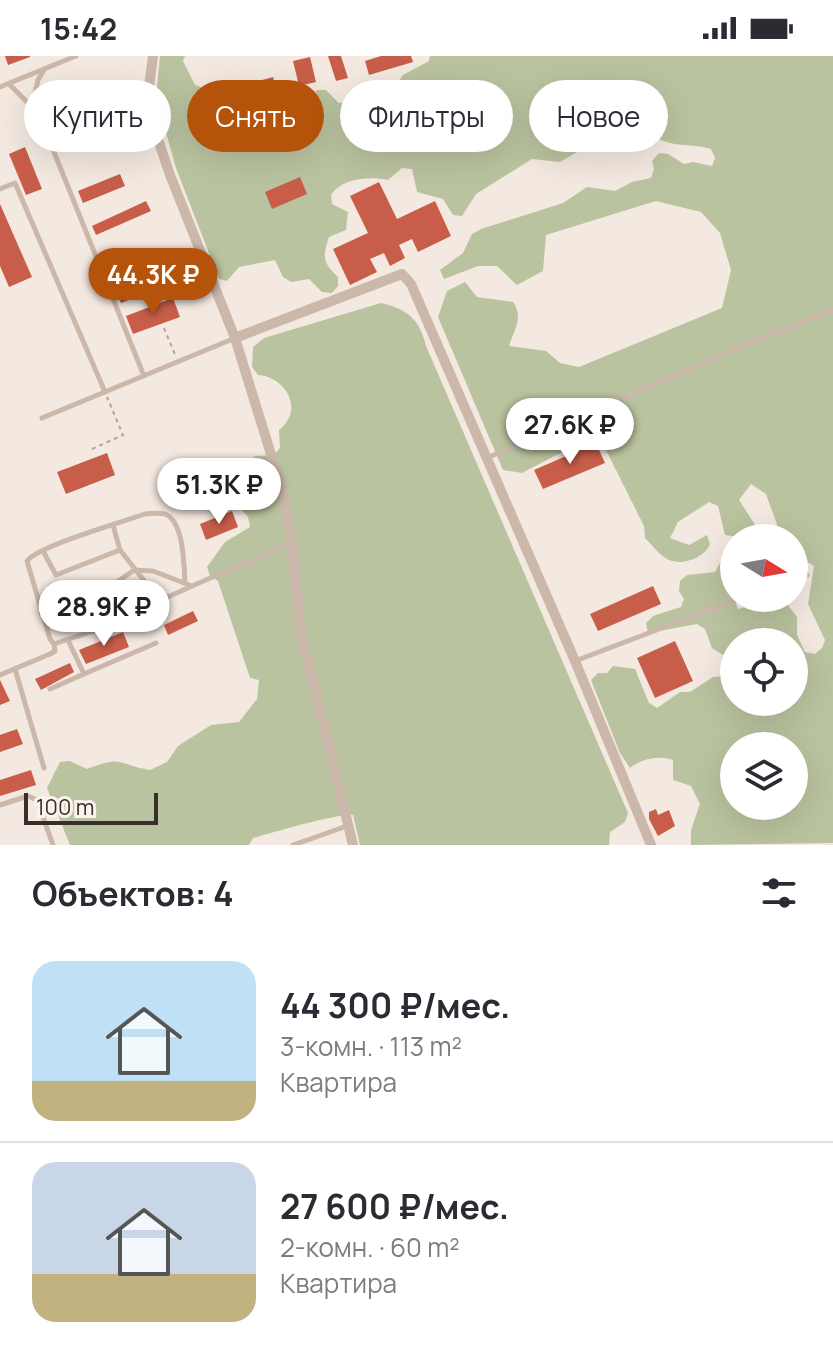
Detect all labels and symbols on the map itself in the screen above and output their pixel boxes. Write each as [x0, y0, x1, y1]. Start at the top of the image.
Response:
pin: 44.3K ₽ [79, 248, 227, 316]
pin: 27.6K ₽ [496, 398, 644, 466]
pin: 51.3K ₽ [145, 458, 293, 526]
north arrow [720, 524, 808, 612]
pin: 28.9K ₽ [30, 580, 178, 648]
scale bar [24, 789, 158, 825]

